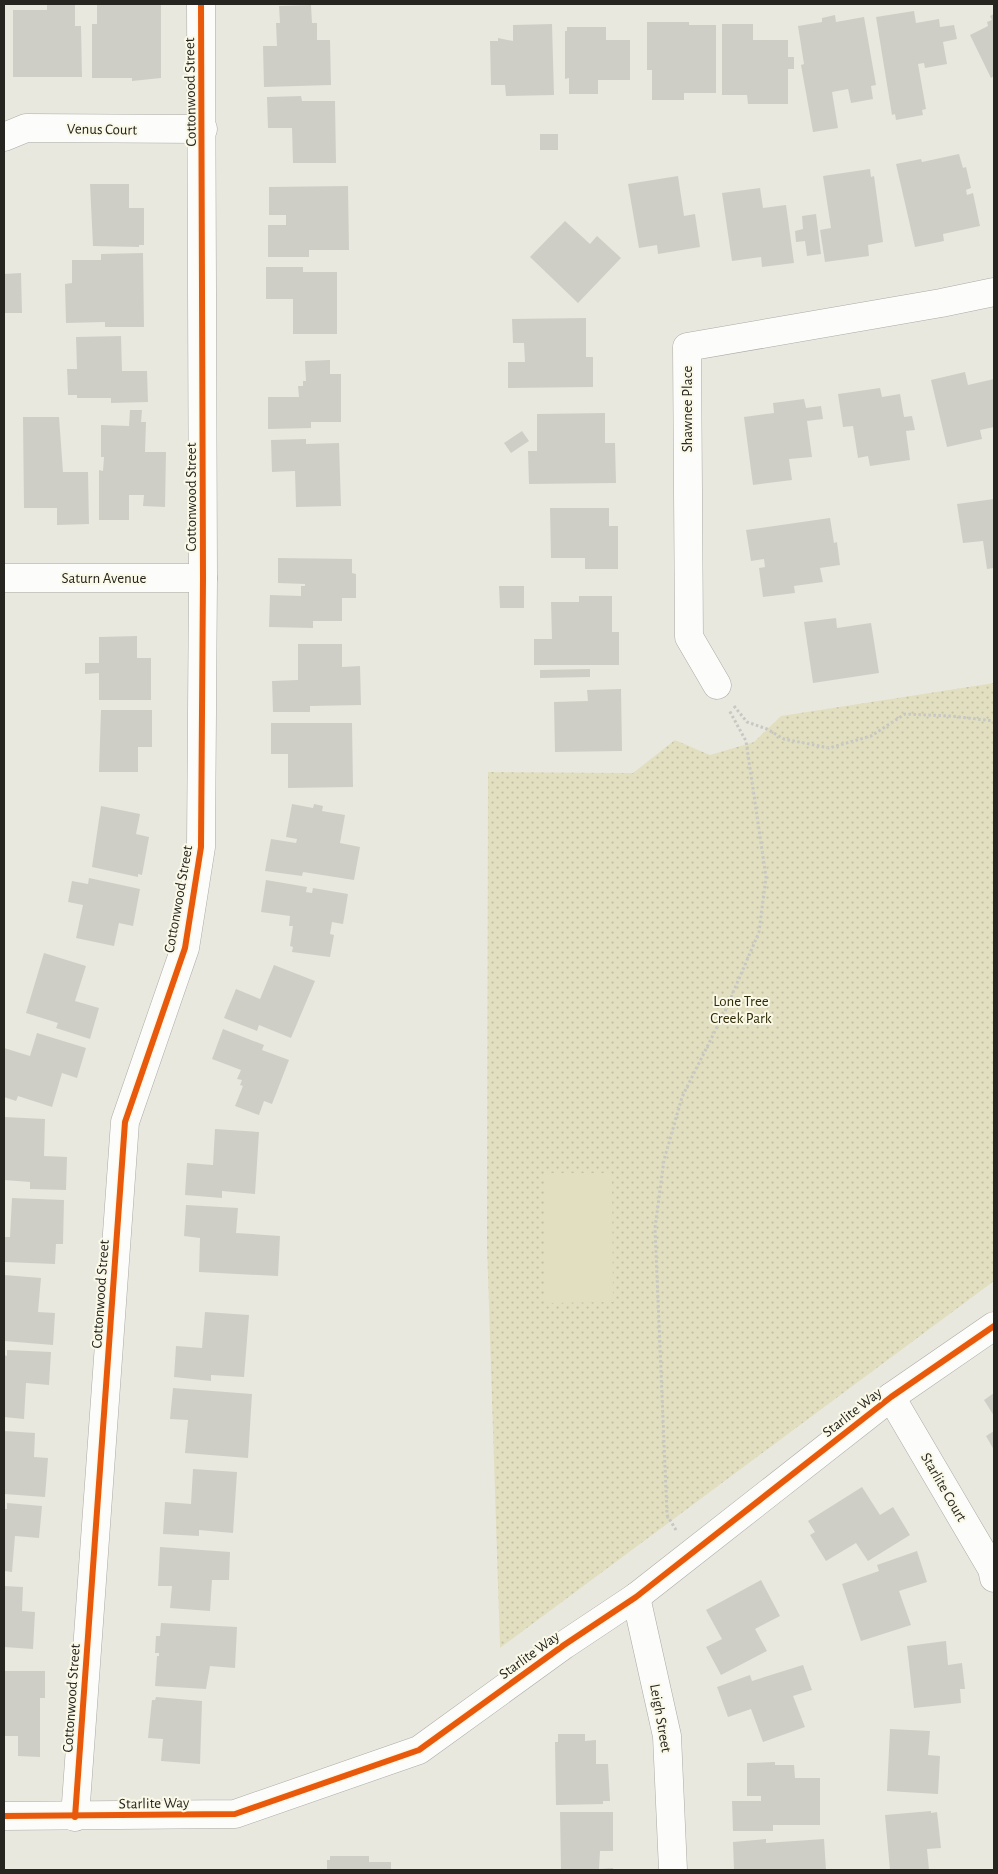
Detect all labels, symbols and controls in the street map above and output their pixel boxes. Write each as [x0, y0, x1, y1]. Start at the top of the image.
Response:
street label: Cottonwood Street [182, 37, 199, 147]
street label: Venus Court [67, 121, 137, 138]
street label: Shawnee Place [680, 366, 695, 452]
street label: Cottonwood Street [184, 442, 199, 552]
street label: Saturn Avenue [62, 571, 146, 586]
street label: Cottonwood Street [162, 844, 195, 954]
park label: Lone Tree Creek Park [710, 994, 772, 1026]
street label: Cottonwood Street [89, 1239, 112, 1349]
street label: Starlite Way [820, 1384, 885, 1440]
street label: Starlite Court [918, 1450, 969, 1524]
street label: Starlite Way [496, 1628, 563, 1682]
street label: Cottonwood Street [60, 1643, 83, 1753]
street label: Leigh Street [647, 1683, 674, 1754]
street label: Starlite Way [119, 1795, 190, 1812]

